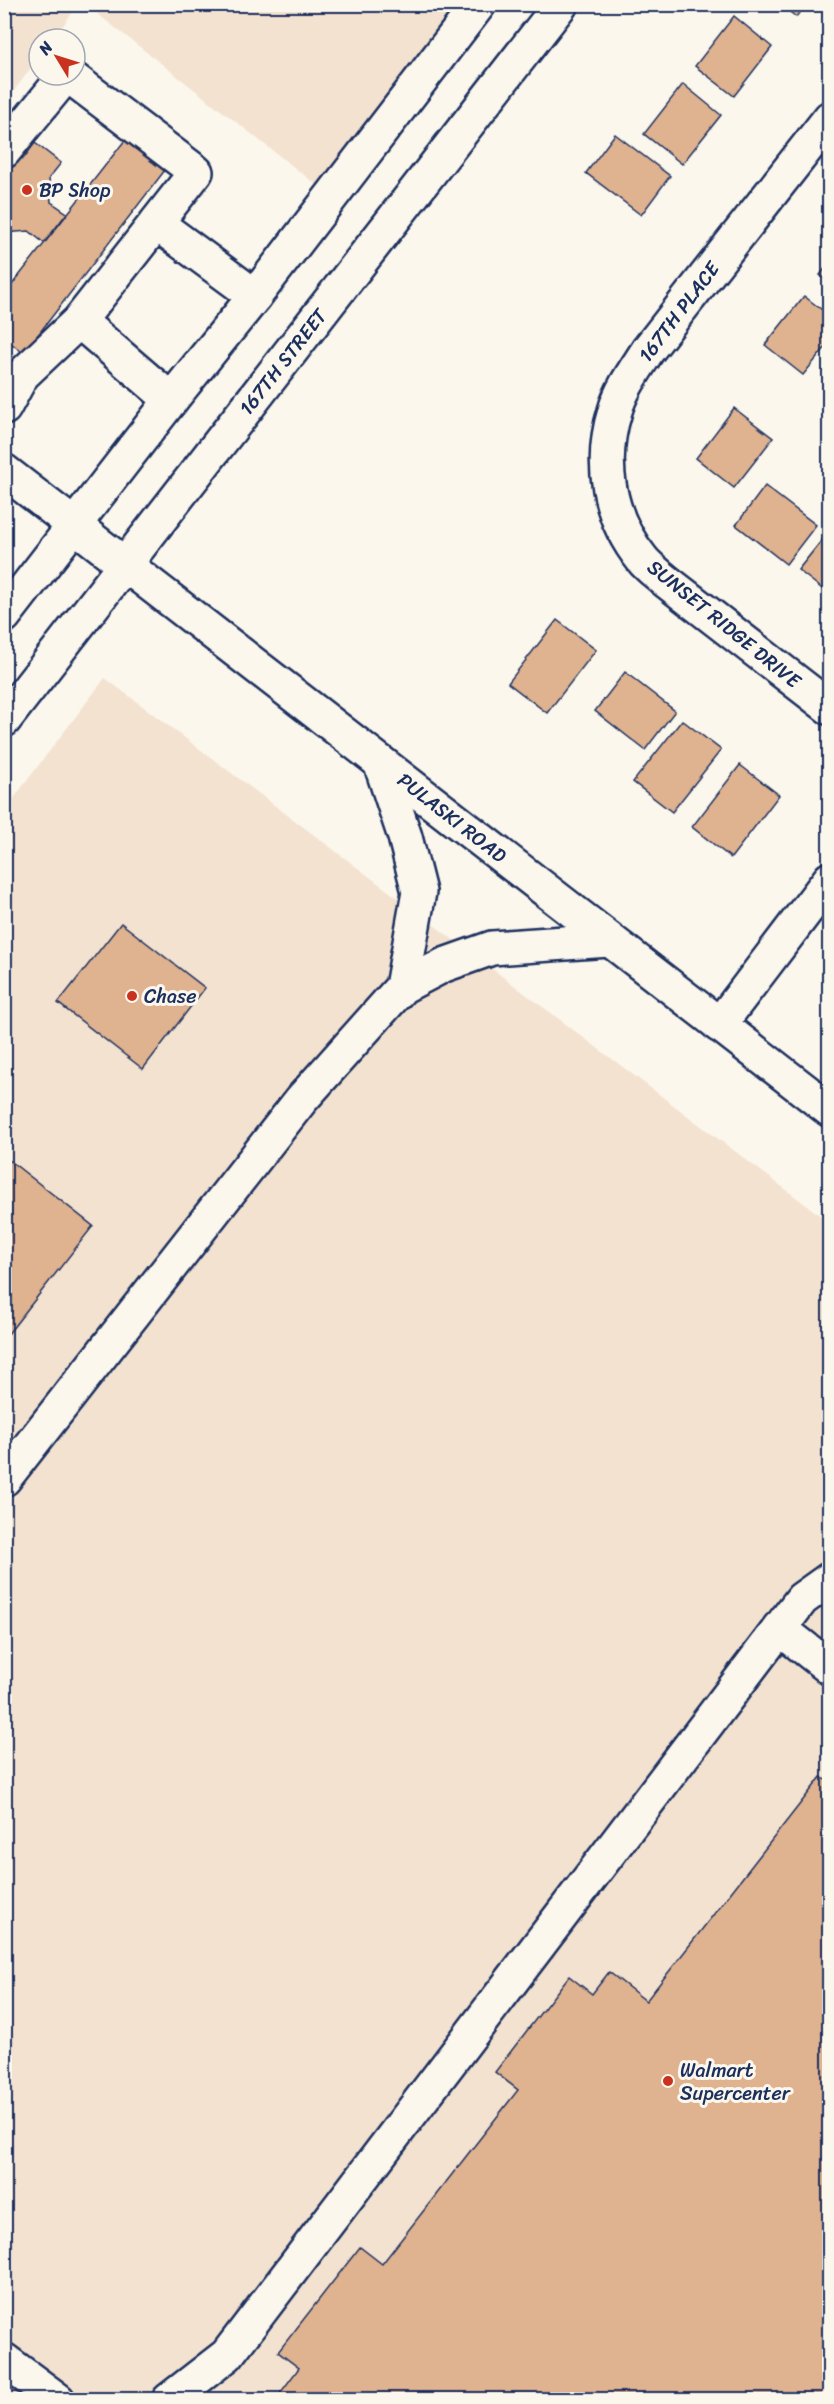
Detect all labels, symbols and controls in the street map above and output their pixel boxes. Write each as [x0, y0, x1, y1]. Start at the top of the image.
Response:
north arrow [27, 27, 87, 87]
text: N [30, 34, 61, 62]
place label: BP Shop [39, 173, 111, 208]
marker: BP Shop [20, 183, 34, 197]
street label: 167TH PLACE [629, 252, 730, 370]
street label: 167TH STREET [230, 300, 337, 423]
street label: SUNSET RIDGE DRIVE [639, 551, 810, 699]
street label: PULASKI ROAD [389, 764, 515, 872]
place label: Chase [144, 979, 196, 1014]
marker: Chase [125, 989, 139, 1003]
place label: Walmart Supercenter [680, 2053, 791, 2111]
marker: Walmart Supercenter [661, 2074, 675, 2088]

